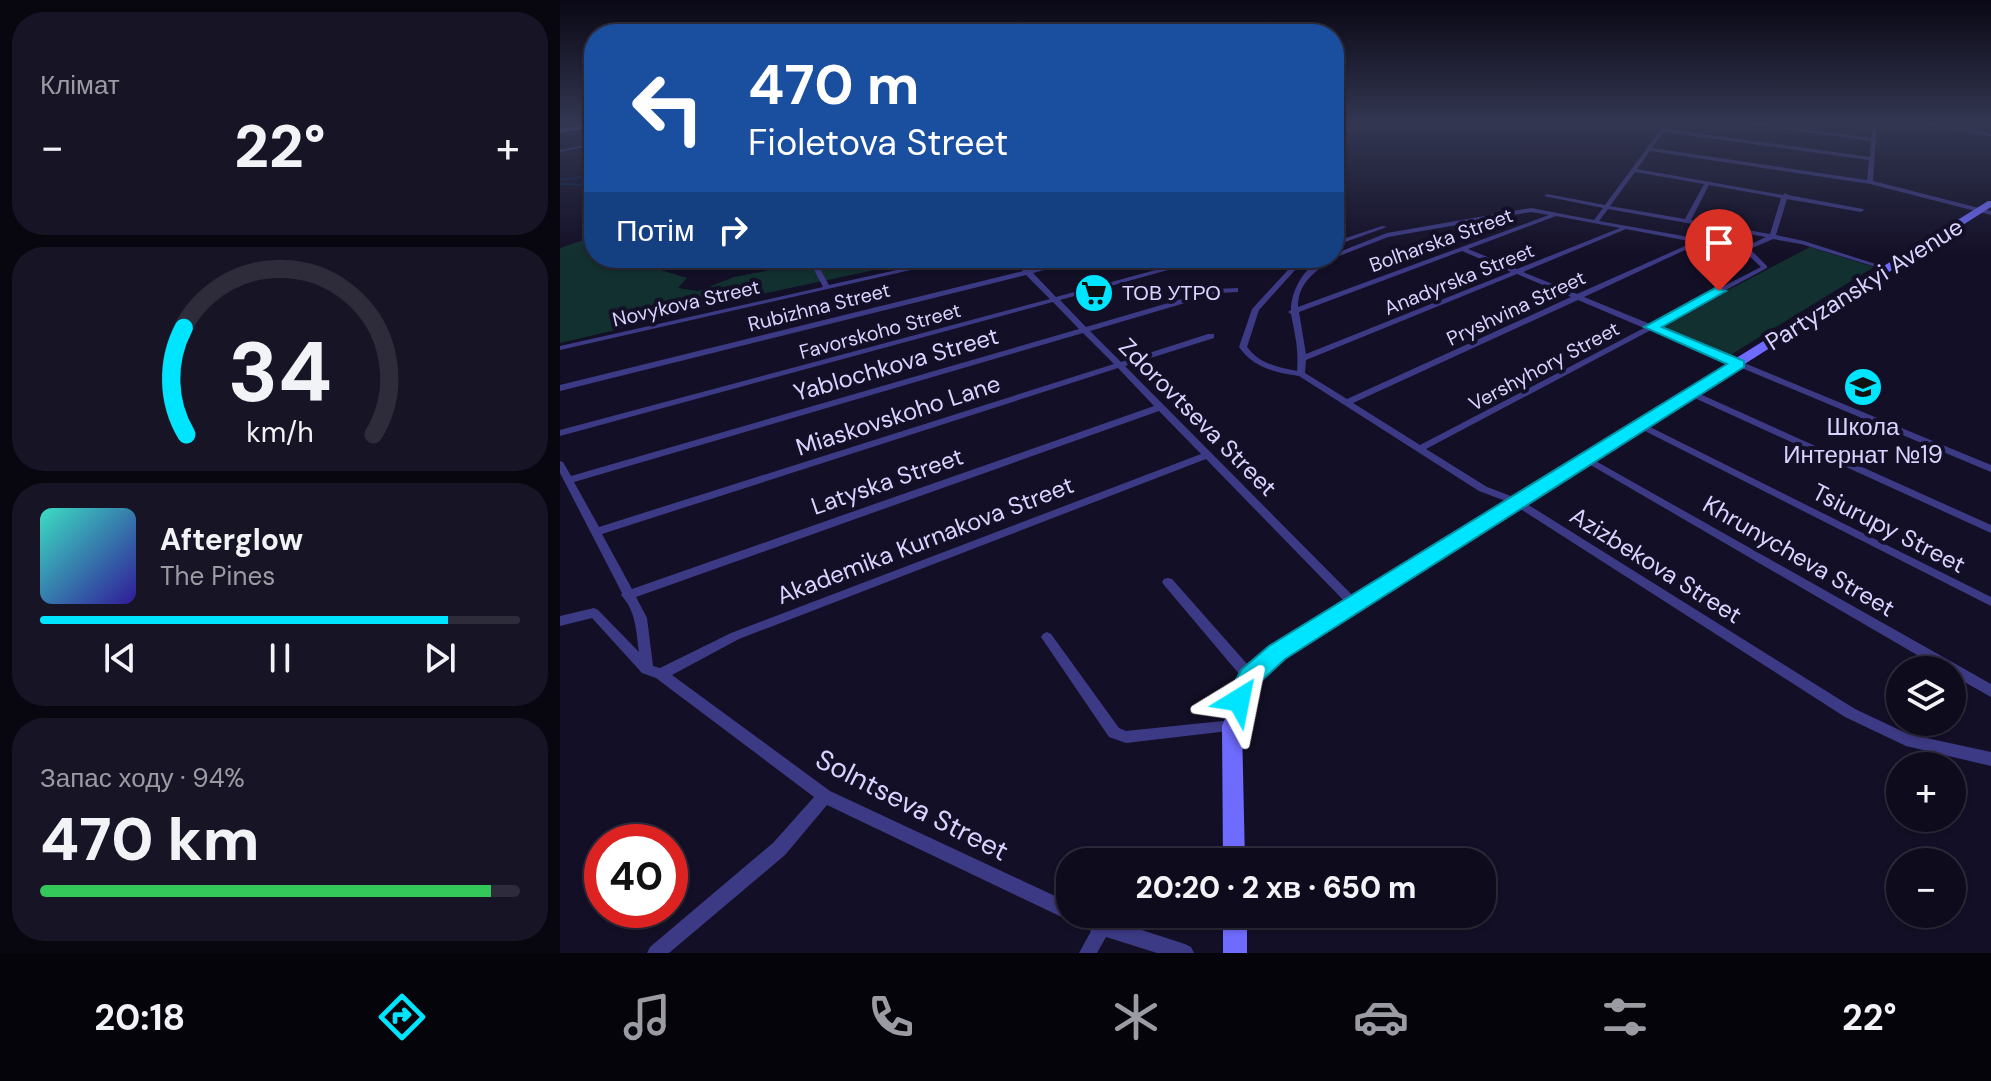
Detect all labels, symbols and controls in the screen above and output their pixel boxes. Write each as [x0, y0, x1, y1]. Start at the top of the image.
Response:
text: 470 m [748, 48, 919, 121]
icon: left [616, 56, 720, 160]
text: Клімат [40, 68, 120, 102]
text: 22° [234, 107, 326, 186]
text: − [40, 118, 64, 176]
text: + [496, 118, 520, 176]
text: Fioletova Street [748, 119, 1008, 166]
street label: Bolharska Street [1366, 202, 1517, 278]
icon: right [711, 208, 755, 252]
pin [1685, 209, 1753, 291]
text: Потім [616, 211, 695, 250]
street label: Partyzanskyi Avenue [1759, 211, 1969, 357]
icon: arrive [1697, 221, 1741, 265]
street label: Anadyrska Street [1380, 237, 1538, 321]
street label: Pryshvina Street [1442, 264, 1590, 352]
supermarket icon: ТОВ УТРО [1073, 272, 1115, 314]
street label: Novykova Street [610, 273, 762, 333]
street label: Rubizhna Street [745, 277, 893, 337]
place label: ТОВ УТРО [1122, 280, 1221, 306]
street label: Favorskoho Street [796, 297, 964, 365]
street label: Vershyhory Street [1464, 315, 1624, 417]
text: 34 [228, 317, 332, 426]
street label: Yablochkova Street [790, 320, 1002, 408]
street label: Zdorovtseva Street [1112, 331, 1284, 503]
school or university icon: Школа Интернат №19 [1842, 366, 1884, 408]
street label: Miaskovskoho Lane [792, 367, 1004, 463]
place label: Школа Интернат №19 [1783, 411, 1943, 470]
text: km/h [246, 414, 314, 451]
street label: Latyska Street [807, 440, 967, 522]
street label: Akademika Kurnakova Street [772, 469, 1078, 611]
street label: Tsiurupy Street [1807, 476, 1971, 580]
street label: Khrunycheva Street [1698, 489, 1900, 623]
street label: Azizbekova Street [1564, 500, 1748, 630]
text: Afterglow [160, 520, 303, 559]
text: The Pines [160, 559, 275, 593]
icon: previous [98, 636, 142, 680]
icon: pause [258, 636, 302, 680]
icon: next [418, 636, 462, 680]
map controls [1886, 656, 1966, 928]
button: layers [1886, 656, 1966, 736]
position arrow [1197, 658, 1281, 742]
street label: Solntseva Street [809, 740, 1015, 870]
button: + [1886, 752, 1966, 832]
text: Запас ходу · 94% [40, 761, 245, 795]
text: 470 km [40, 800, 259, 879]
speed limit sign: 40 [584, 824, 688, 928]
button: − [1886, 848, 1966, 928]
text: 20:20 · 2 хв · 650 m [1135, 868, 1417, 907]
icon: directions [374, 989, 430, 1045]
icon: music [619, 989, 675, 1045]
icon: phone [863, 989, 919, 1045]
icon: climate [1108, 989, 1164, 1045]
icon: car [1353, 989, 1409, 1045]
icon: filters [1597, 989, 1653, 1045]
text: 20:18 [94, 994, 185, 1041]
text: 22° [1842, 994, 1897, 1041]

